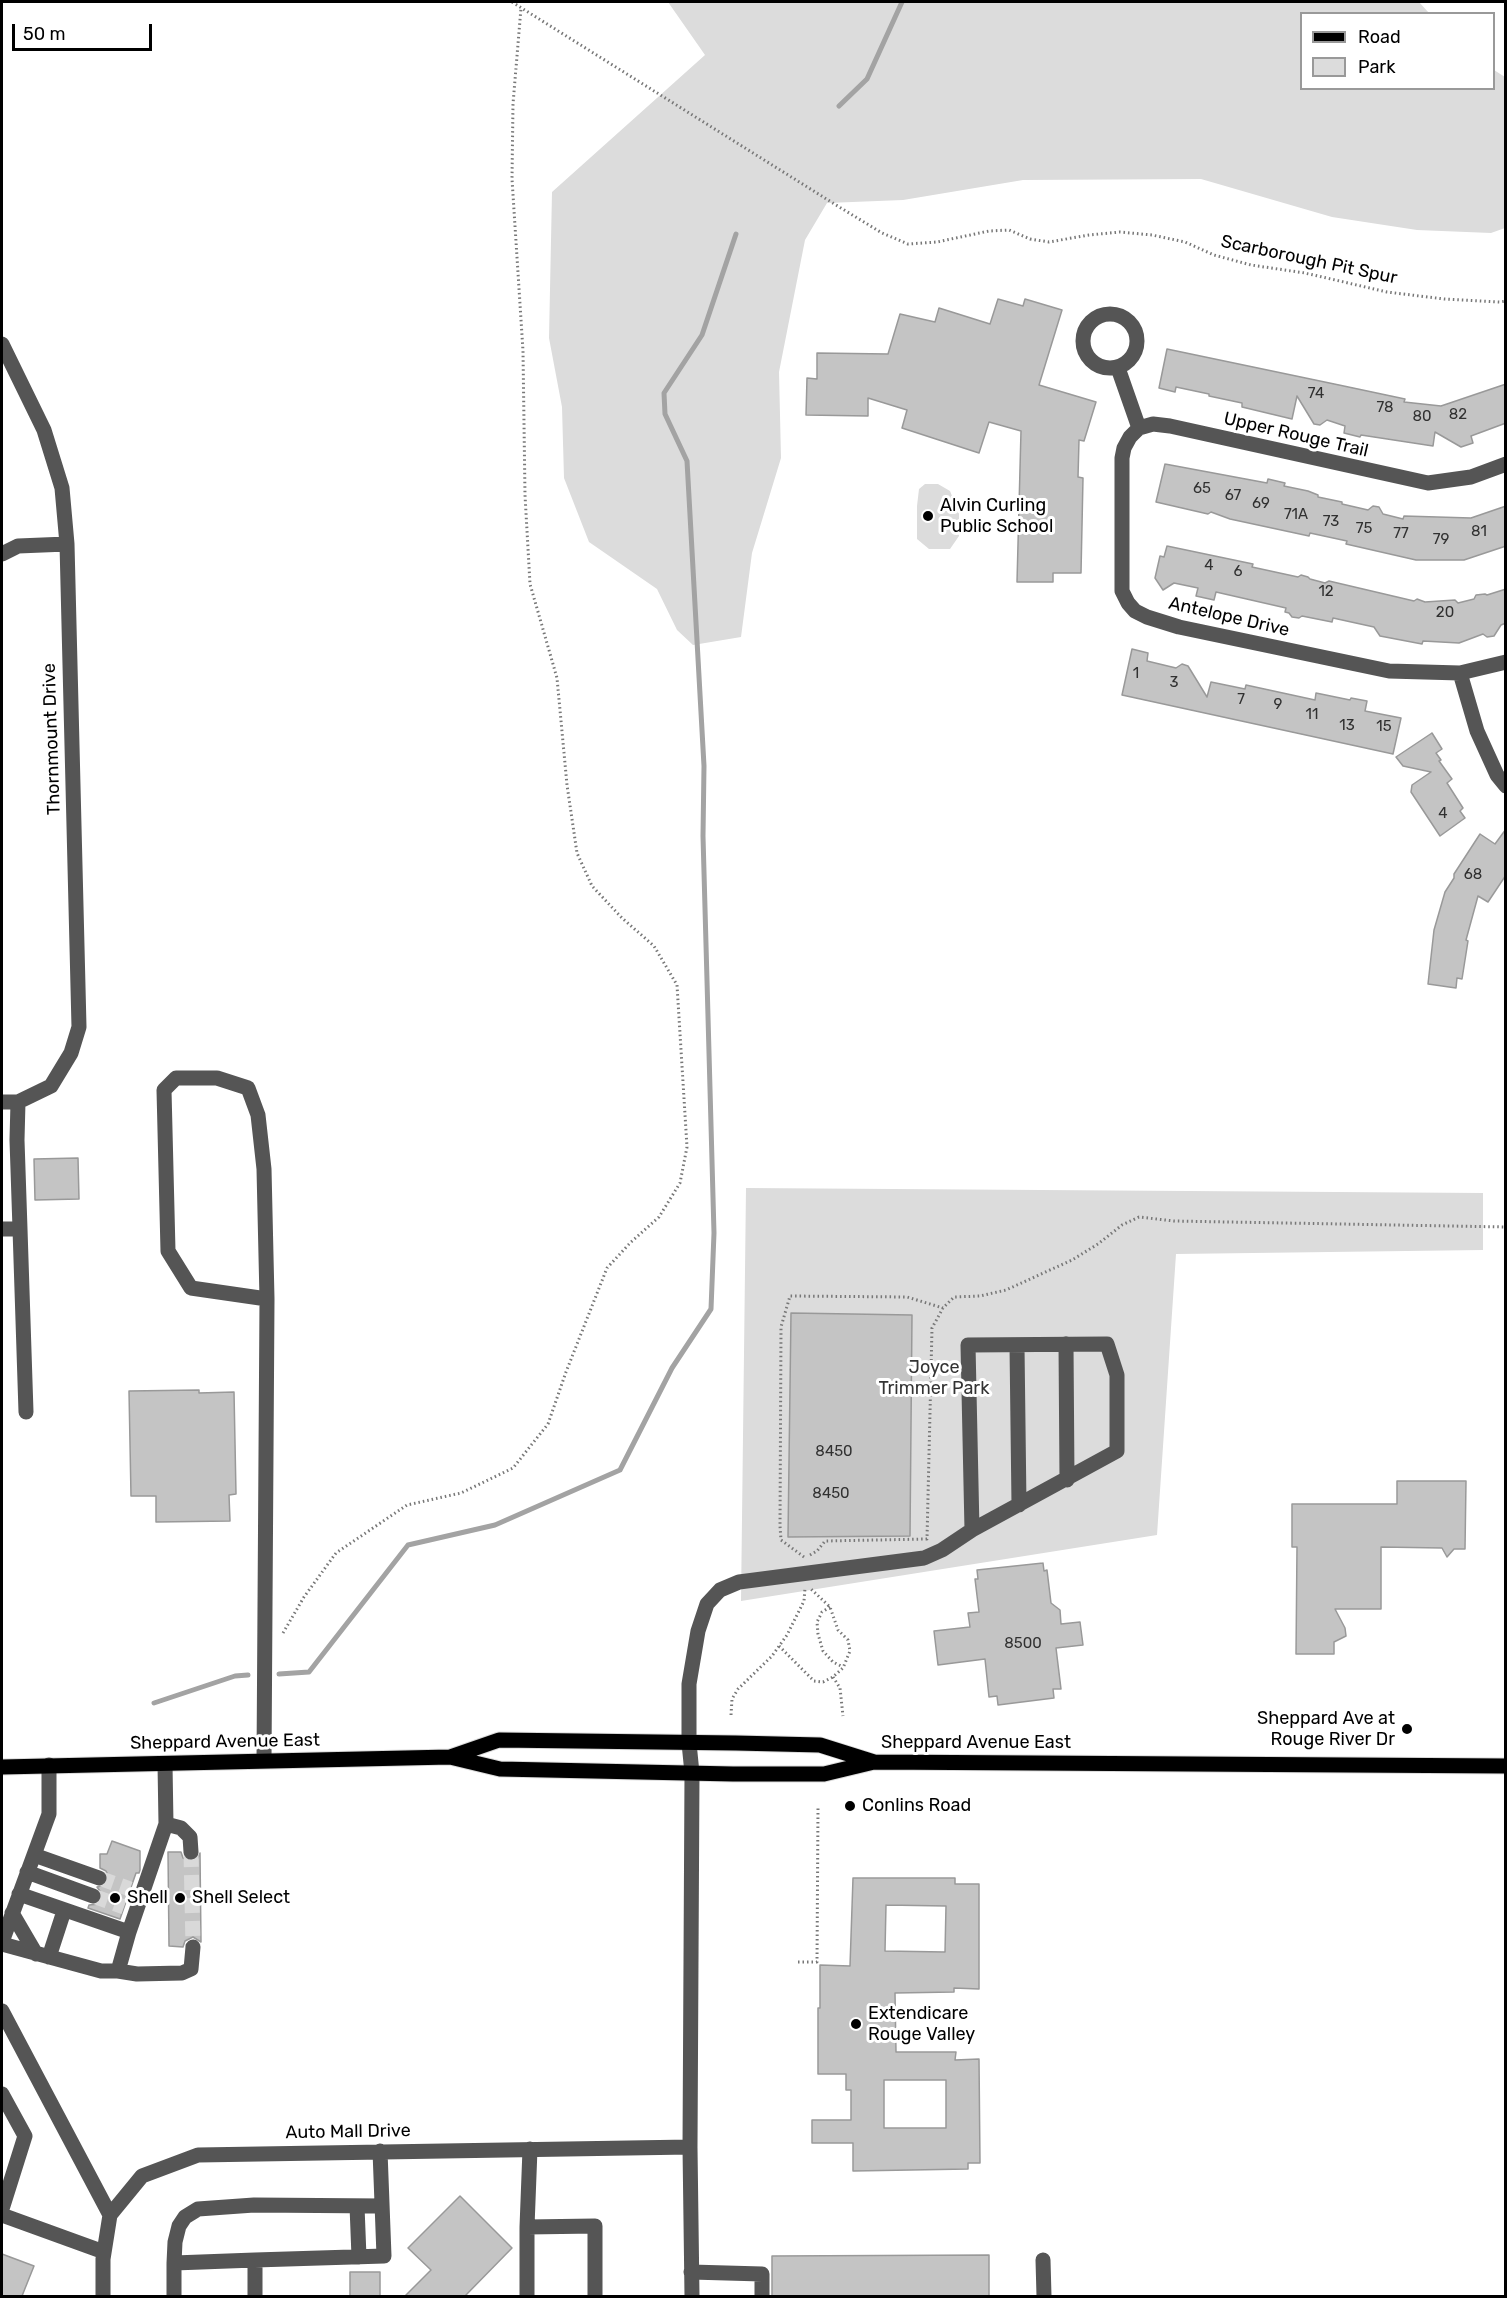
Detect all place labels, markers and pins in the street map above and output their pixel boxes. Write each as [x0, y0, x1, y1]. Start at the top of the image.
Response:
place label: Alvin Curling Public School [940, 495, 1053, 538]
marker: Alvin Curling Public School [921, 509, 935, 523]
place label: Sheppard Ave at Rouge River Dr [1257, 1708, 1395, 1750]
marker: Sheppard Ave at Rouge River Dr [1400, 1722, 1414, 1736]
place label: Conlins Road [862, 1795, 971, 1817]
marker: Conlins Road [843, 1799, 857, 1813]
place label: Shell [127, 1887, 168, 1909]
place label: Shell Select [192, 1887, 290, 1909]
marker: Shell [108, 1891, 122, 1905]
marker: Shell Select [173, 1891, 187, 1905]
place label: Extendicare Rouge Valley [868, 2003, 975, 2046]
marker: Extendicare Rouge Valley [849, 2017, 863, 2031]

